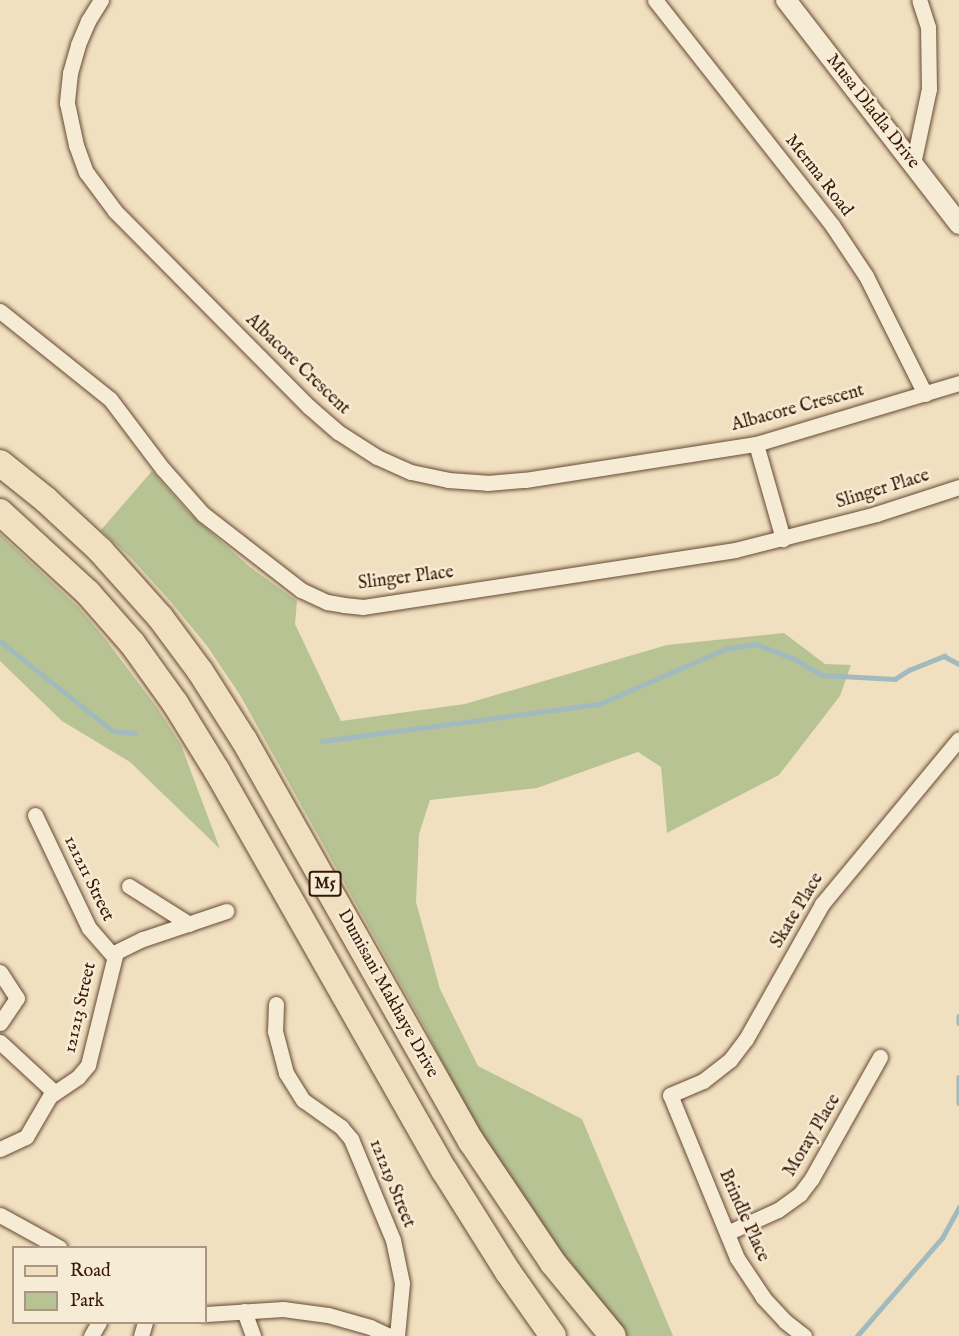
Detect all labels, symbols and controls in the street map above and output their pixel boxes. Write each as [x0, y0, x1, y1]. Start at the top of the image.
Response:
street label: Musa Dladla Drive [821, 50, 923, 174]
street label: Merma Road [779, 131, 857, 221]
street label: Albacore Crescent [240, 310, 354, 420]
street label: Albacore Crescent [729, 381, 867, 437]
street label: Slinger Place [834, 466, 932, 514]
street label: Slinger Place [357, 562, 455, 596]
street label: 121211 Street [58, 833, 118, 925]
street label: Skate Place [767, 869, 829, 953]
road number: M5 [308, 871, 342, 897]
street label: Dumisani Makhaye Drive [332, 906, 442, 1082]
street label: 121213 Street [60, 961, 102, 1055]
street label: Moray Place [780, 1091, 846, 1181]
street label: 121219 Street [363, 1137, 419, 1231]
street label: Brindle Place [713, 1167, 773, 1265]
legend [12, 1246, 207, 1324]
text: Road [70, 1260, 111, 1283]
text: Park [70, 1290, 104, 1313]

